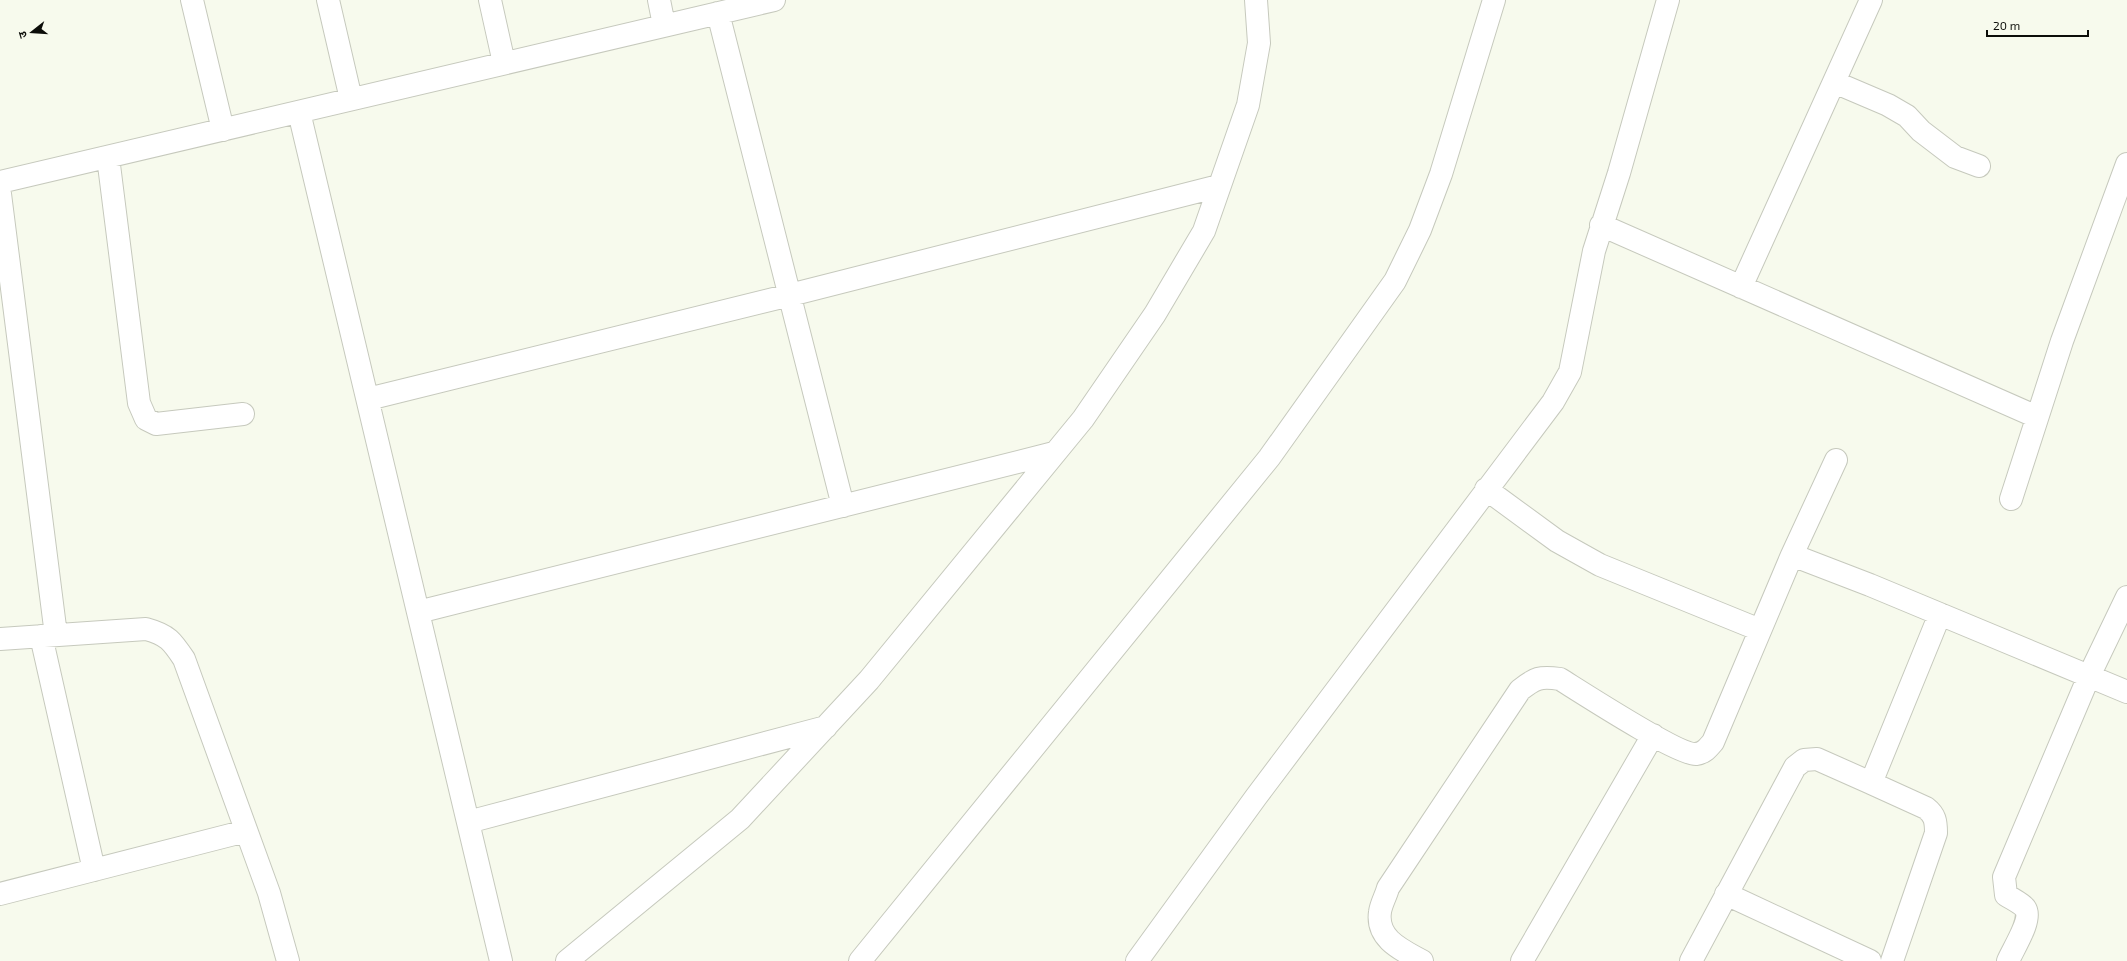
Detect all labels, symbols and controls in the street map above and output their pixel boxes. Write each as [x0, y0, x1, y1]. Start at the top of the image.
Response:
north arrow [12, 12, 52, 52]
scale bar [1987, 12, 2088, 38]
text: 20 m [1993, 18, 2020, 32]
text: उ [15, 30, 29, 40]

